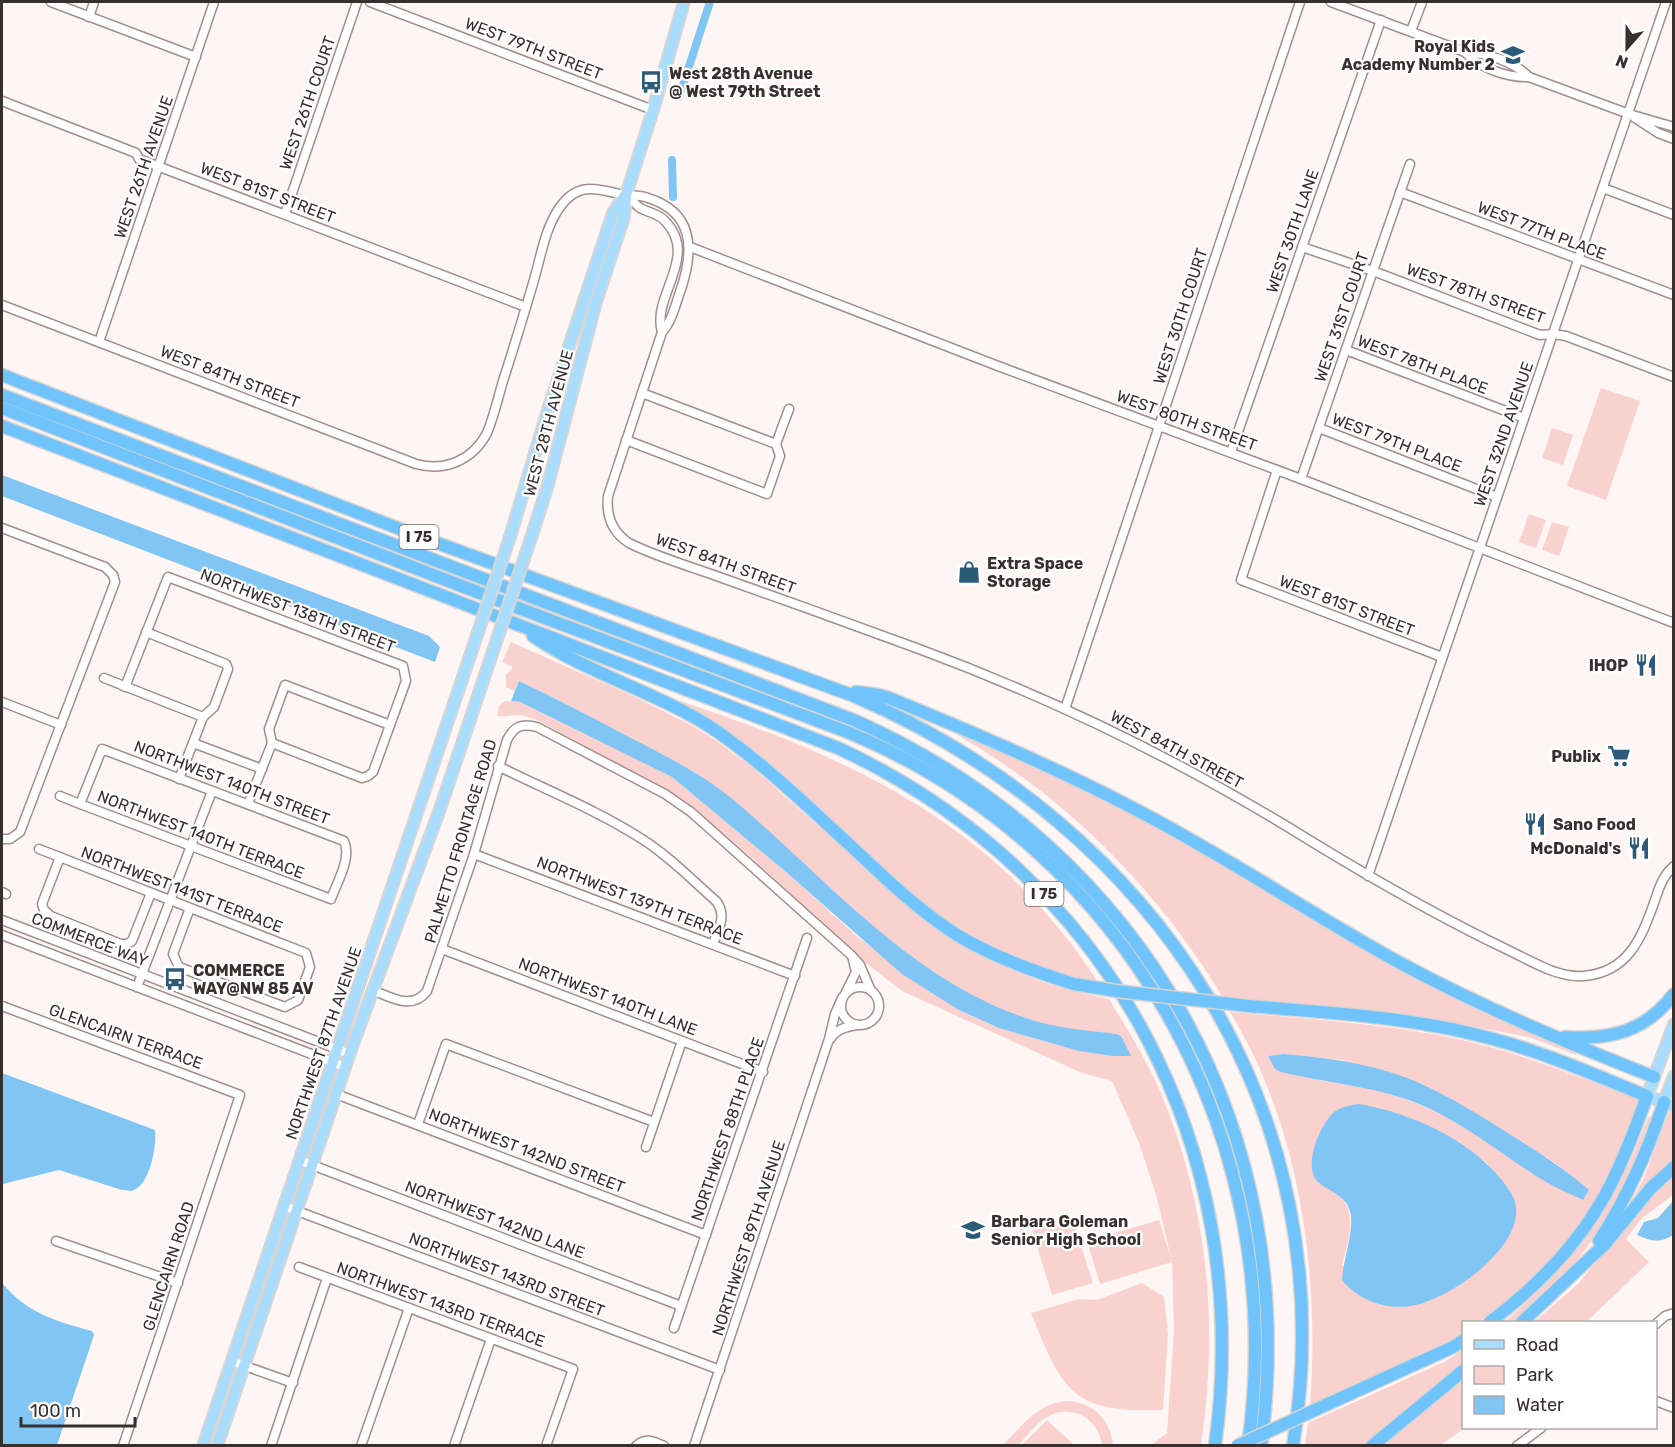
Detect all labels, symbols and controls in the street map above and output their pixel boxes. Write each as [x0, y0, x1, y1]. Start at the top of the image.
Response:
street label: WEST 79TH STREET [462, 13, 605, 83]
north arrow [1597, 18, 1657, 78]
street label: WEST 26TH COURT [276, 34, 339, 173]
place label: Royal Kids Academy Number 2 [1341, 37, 1495, 74]
school or university icon: Royal Kids Academy Number 2 [1500, 42, 1526, 68]
text: N [1613, 51, 1631, 72]
place label: West 28th Avenue @ West 79th Street [669, 64, 821, 101]
bus stop icon: West 28th Avenue @ West 79th Street [638, 69, 664, 95]
street label: WEST 26TH AVENUE [110, 93, 177, 241]
street label: WEST 81ST STREET [198, 158, 338, 227]
street label: WEST 30TH LANE [1262, 167, 1323, 296]
street label: WEST 77TH PLACE [1475, 197, 1609, 264]
street label: WEST 30TH COURT [1150, 246, 1211, 386]
street label: WEST 31ST COURT [1310, 250, 1373, 385]
street label: WEST 78TH STREET [1404, 260, 1548, 327]
street label: WEST 78TH PLACE [1355, 331, 1491, 398]
street label: WEST 84TH STREET [157, 341, 302, 412]
street label: WEST 28TH AVENUE [520, 348, 577, 499]
street label: WEST 32ND AVENUE [1470, 359, 1537, 509]
street label: WEST 80TH STREET [1114, 386, 1260, 455]
street label: WEST 79TH PLACE [1329, 409, 1464, 476]
road number: I 75 [400, 525, 438, 549]
street label: WEST 84TH STREET [653, 529, 798, 598]
place label: Extra Space Storage [987, 554, 1083, 591]
shop icon: Extra Space Storage [956, 559, 982, 585]
street label: NORTHWEST 138TH STREET [198, 564, 398, 657]
street label: WEST 81ST STREET [1277, 571, 1417, 640]
restaurant icon: IHOP [1633, 652, 1659, 678]
place label: IHOP [1589, 656, 1628, 675]
street label: WEST 84TH STREET [1107, 706, 1246, 793]
street label: NORTHWEST 140TH STREET [131, 736, 332, 829]
street label: PALMETTO FRONTAGE ROAD [420, 737, 501, 946]
supermarket icon: Publix [1606, 743, 1632, 769]
place label: Publix [1551, 747, 1602, 766]
street label: NORTHWEST 140TH TERRACE [95, 786, 307, 883]
restaurant icon: Sano Food [1522, 811, 1548, 837]
place label: Sano Food [1553, 815, 1636, 834]
restaurant icon: McDonald's [1626, 835, 1652, 861]
place label: McDonald's [1530, 839, 1621, 858]
street label: NORTHWEST 141ST TERRACE [78, 842, 285, 937]
street label: NORTHWEST 139TH TERRACE [534, 852, 745, 949]
road number: I 75 [1024, 882, 1064, 906]
street label: COMMERCE WAY [29, 908, 151, 970]
street label: NORTHWEST 87TH AVENUE [281, 944, 365, 1142]
street label: NORTHWEST 140TH LANE [516, 954, 700, 1039]
place label: COMMERCE WAY@NW 85 AV [193, 961, 314, 998]
bus stop icon: COMMERCE WAY@NW 85 AV [162, 966, 188, 992]
street label: GLENCAIRN TERRACE [46, 1000, 205, 1073]
street label: NORTHWEST 88TH PLACE [687, 1035, 768, 1224]
street label: NORTHWEST 142ND STREET [426, 1104, 628, 1197]
street label: NORTHWEST 89TH AVENUE [708, 1138, 789, 1338]
street label: NORTHWEST 142ND LANE [402, 1176, 587, 1263]
street label: GLENCAIRN ROAD [139, 1199, 198, 1333]
place label: Barbara Goleman Senior High School [991, 1212, 1141, 1249]
school or university icon: Barbara Goleman Senior High School [960, 1217, 986, 1243]
street label: NORTHWEST 143RD STREET [406, 1228, 607, 1321]
street label: NORTHWEST 143RD TERRACE [334, 1258, 548, 1351]
legend [1462, 1321, 1657, 1429]
text: Road [1516, 1334, 1559, 1356]
text: Park [1516, 1364, 1554, 1386]
scale bar [21, 1390, 135, 1428]
text: Water [1516, 1394, 1564, 1416]
text: 100 m [30, 1400, 81, 1422]

